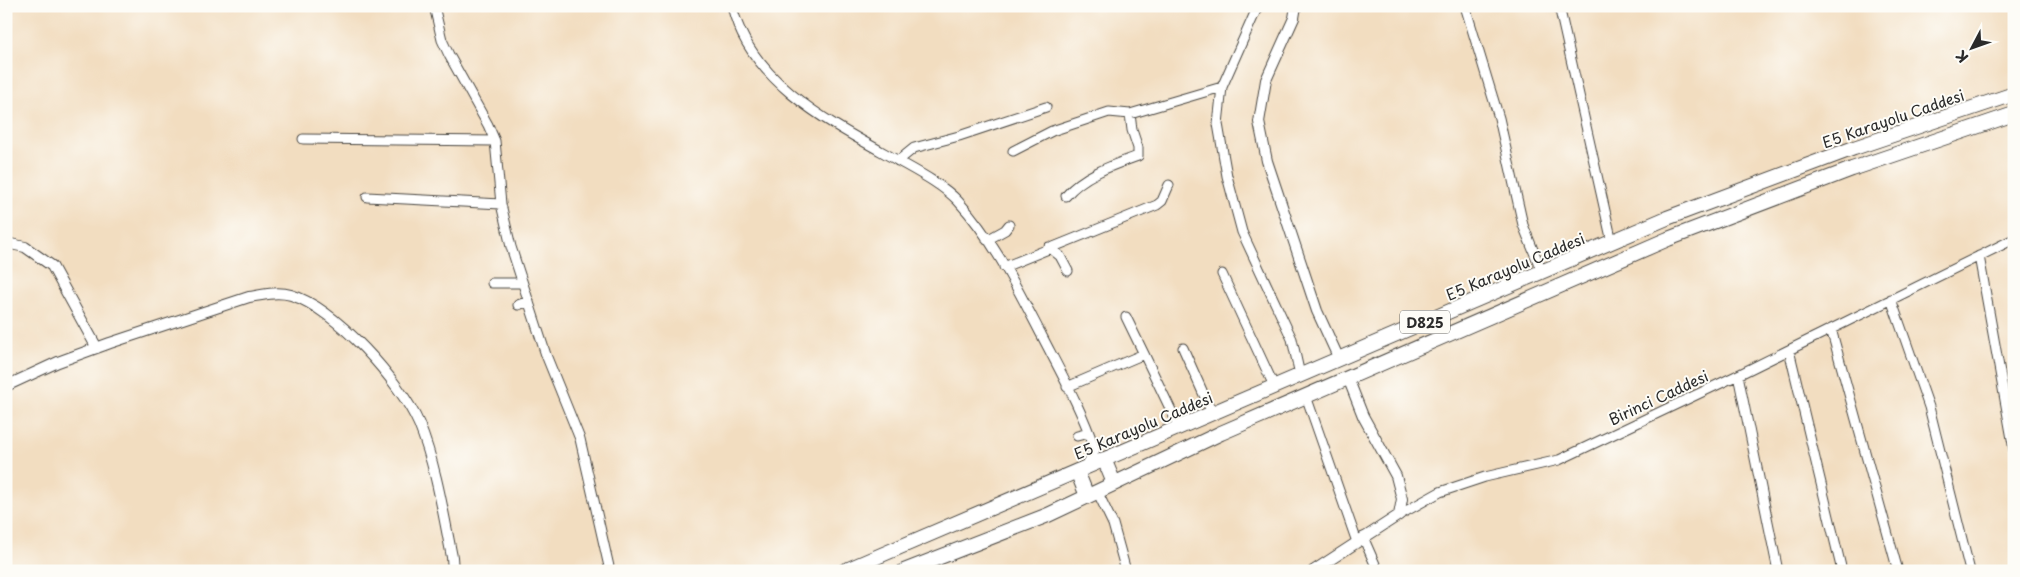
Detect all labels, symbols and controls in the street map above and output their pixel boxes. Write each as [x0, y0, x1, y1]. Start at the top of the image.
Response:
north arrow [1948, 22, 1998, 72]
text: K [1951, 46, 1973, 68]
street label: E5 Karayolu Caddesi [1819, 83, 1967, 153]
street label: E5 Karayolu Caddesi [1442, 226, 1588, 306]
road number: D825 [1400, 311, 1450, 334]
street label: Birinci Caddesi [1604, 364, 1712, 430]
street label: E5 Karayolu Caddesi [1070, 385, 1216, 465]

